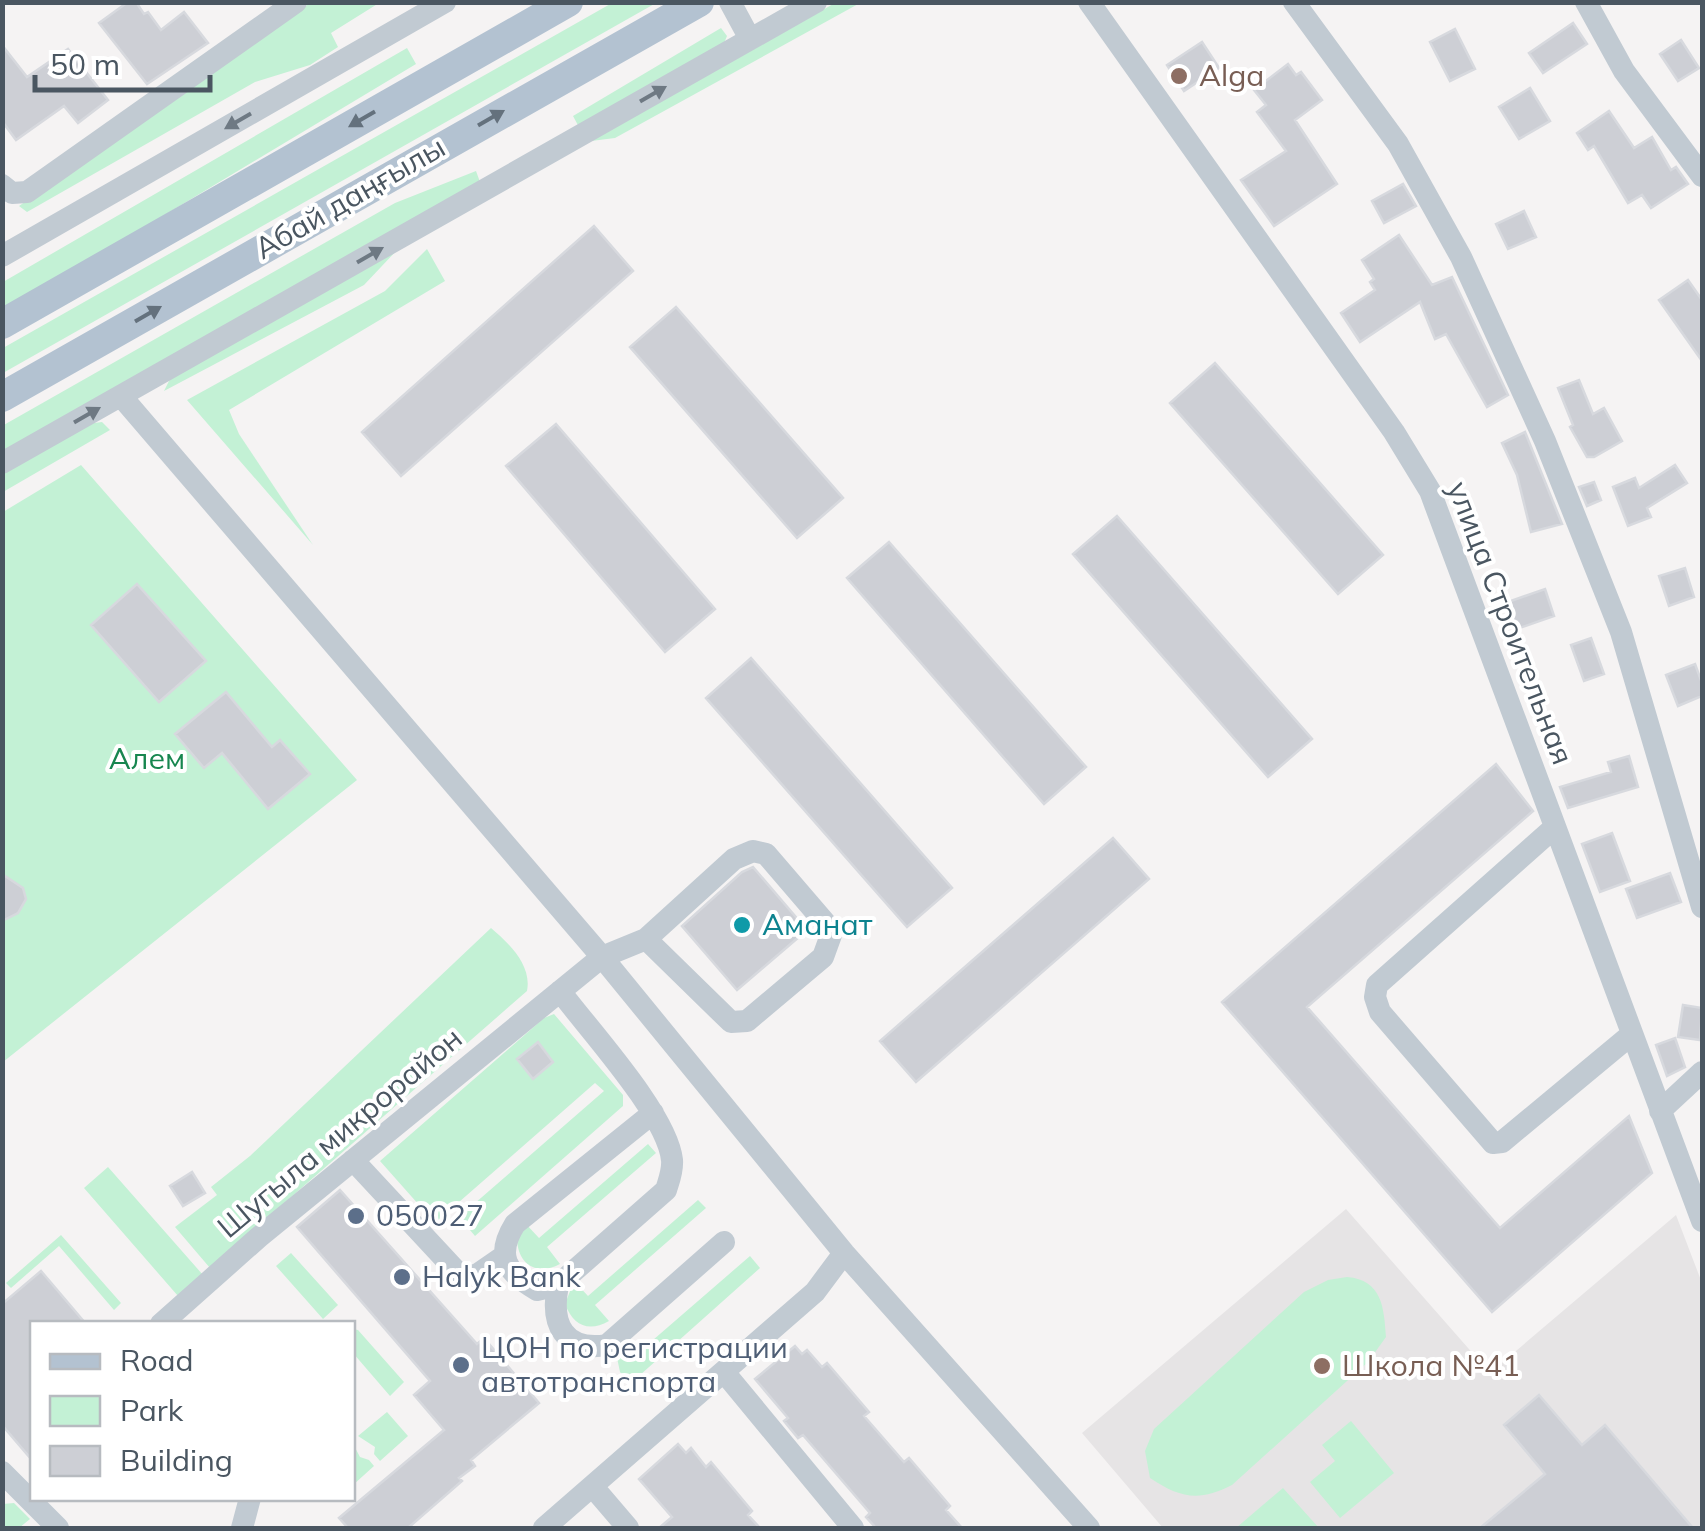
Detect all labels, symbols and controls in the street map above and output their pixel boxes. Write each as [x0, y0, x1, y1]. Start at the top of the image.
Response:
scale bar [35, 30, 210, 92]
text: 50 m [50, 45, 120, 83]
place label: Alga [1199, 56, 1264, 94]
marker: Alga [1168, 65, 1190, 87]
one-way arrow [638, 86, 667, 103]
one-way arrow [477, 110, 505, 127]
one-way arrow [347, 111, 376, 128]
one-way arrow [224, 112, 253, 129]
street label: Абай даңғылы [247, 127, 452, 267]
one-way arrow [356, 246, 384, 264]
one-way arrow [134, 305, 162, 323]
one-way arrow [73, 406, 101, 424]
street label: улица Строительная [1439, 476, 1582, 769]
park label: Алем [109, 739, 185, 777]
place label: Аманат [762, 905, 873, 943]
marker: Аманат [731, 914, 753, 936]
street label: Шугыла микрорайон [209, 1019, 469, 1246]
place label: 050027 [376, 1196, 484, 1234]
marker: 050027 [345, 1205, 367, 1227]
place label: Halyk Bank [422, 1257, 581, 1295]
marker: Halyk Bank [391, 1266, 413, 1288]
legend [30, 1321, 355, 1501]
place label: ЦОН по регистрации автотранспорта [481, 1328, 788, 1400]
text: Road [120, 1341, 194, 1379]
place label: Школа №41 [1342, 1346, 1520, 1384]
marker: ЦОН по регистрации автотранспорта [450, 1354, 472, 1376]
marker: Школа №41 [1311, 1355, 1333, 1377]
text: Park [120, 1391, 184, 1429]
text: Building [120, 1441, 233, 1479]

